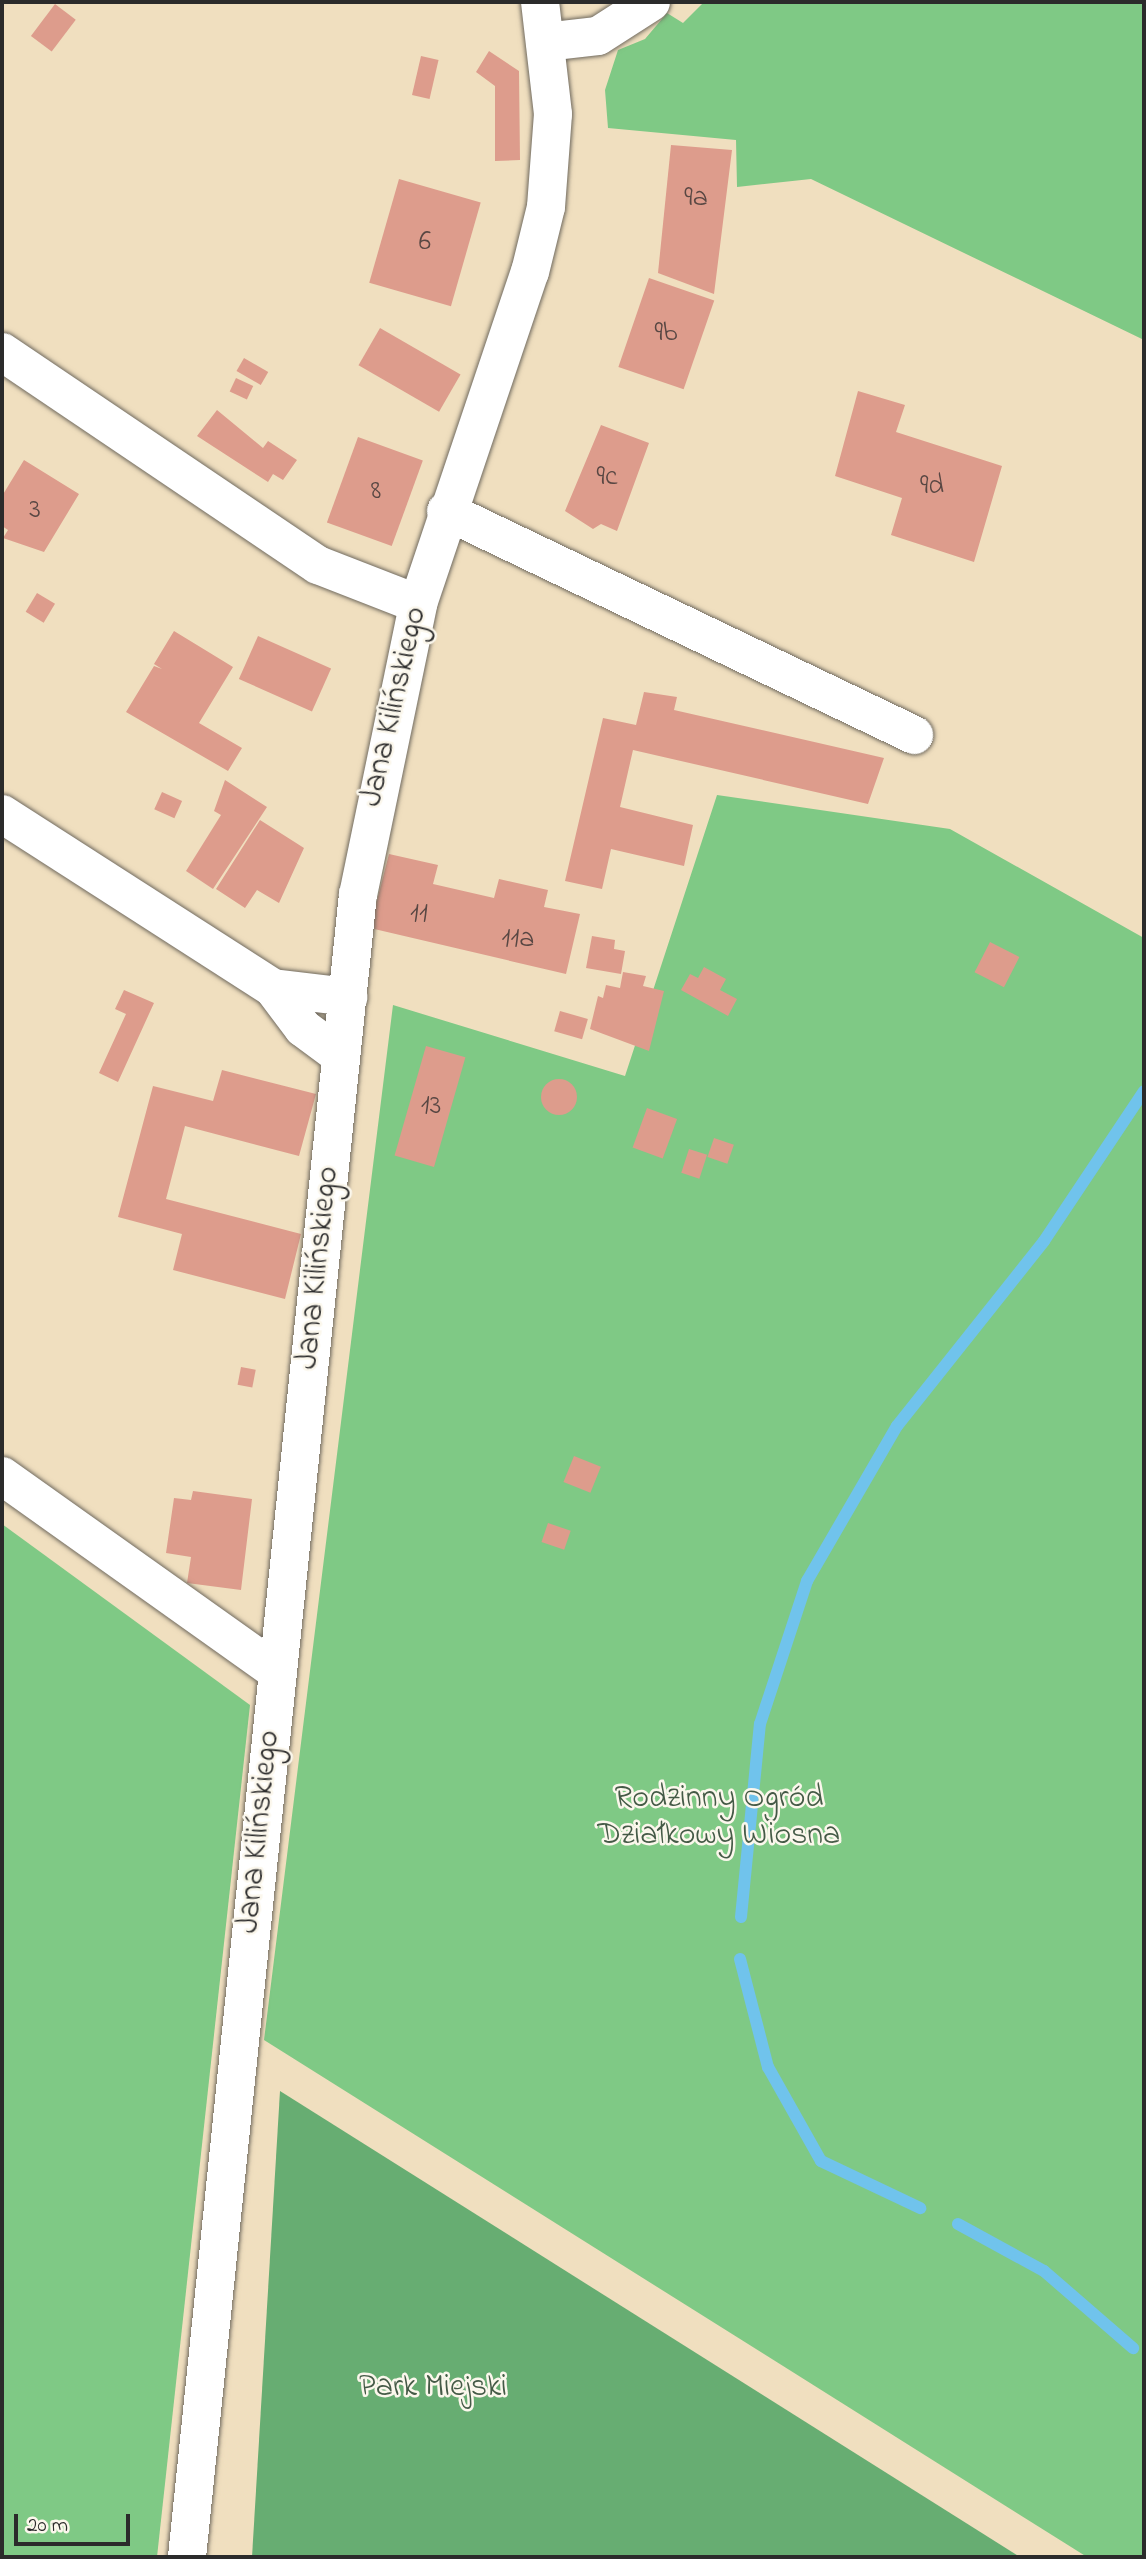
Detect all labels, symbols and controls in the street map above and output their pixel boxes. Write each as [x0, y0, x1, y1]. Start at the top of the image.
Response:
house number: 9a [684, 182, 708, 216]
house number: 6 [419, 226, 431, 260]
house number: 9b [654, 317, 678, 351]
house number: 9c [597, 461, 617, 495]
house number: 9d [920, 470, 944, 504]
house number: 8 [371, 475, 381, 509]
house number: 3 [29, 494, 41, 528]
street label: Jana Kilińskiego [353, 603, 437, 811]
house number: 11 [410, 898, 428, 932]
house number: 11a [502, 923, 534, 957]
house number: 13 [421, 1090, 441, 1124]
street label: Jana Kilińskiego [289, 1165, 349, 1371]
street label: Jana Kilińskiego [230, 1729, 290, 1935]
park label: Rodzinny Ogród Działkowy Wiosna [598, 1781, 840, 1856]
park label: Park Miejski [359, 2369, 507, 2407]
scale bar [18, 2500, 133, 2544]
text: 20 m [27, 2511, 68, 2541]

